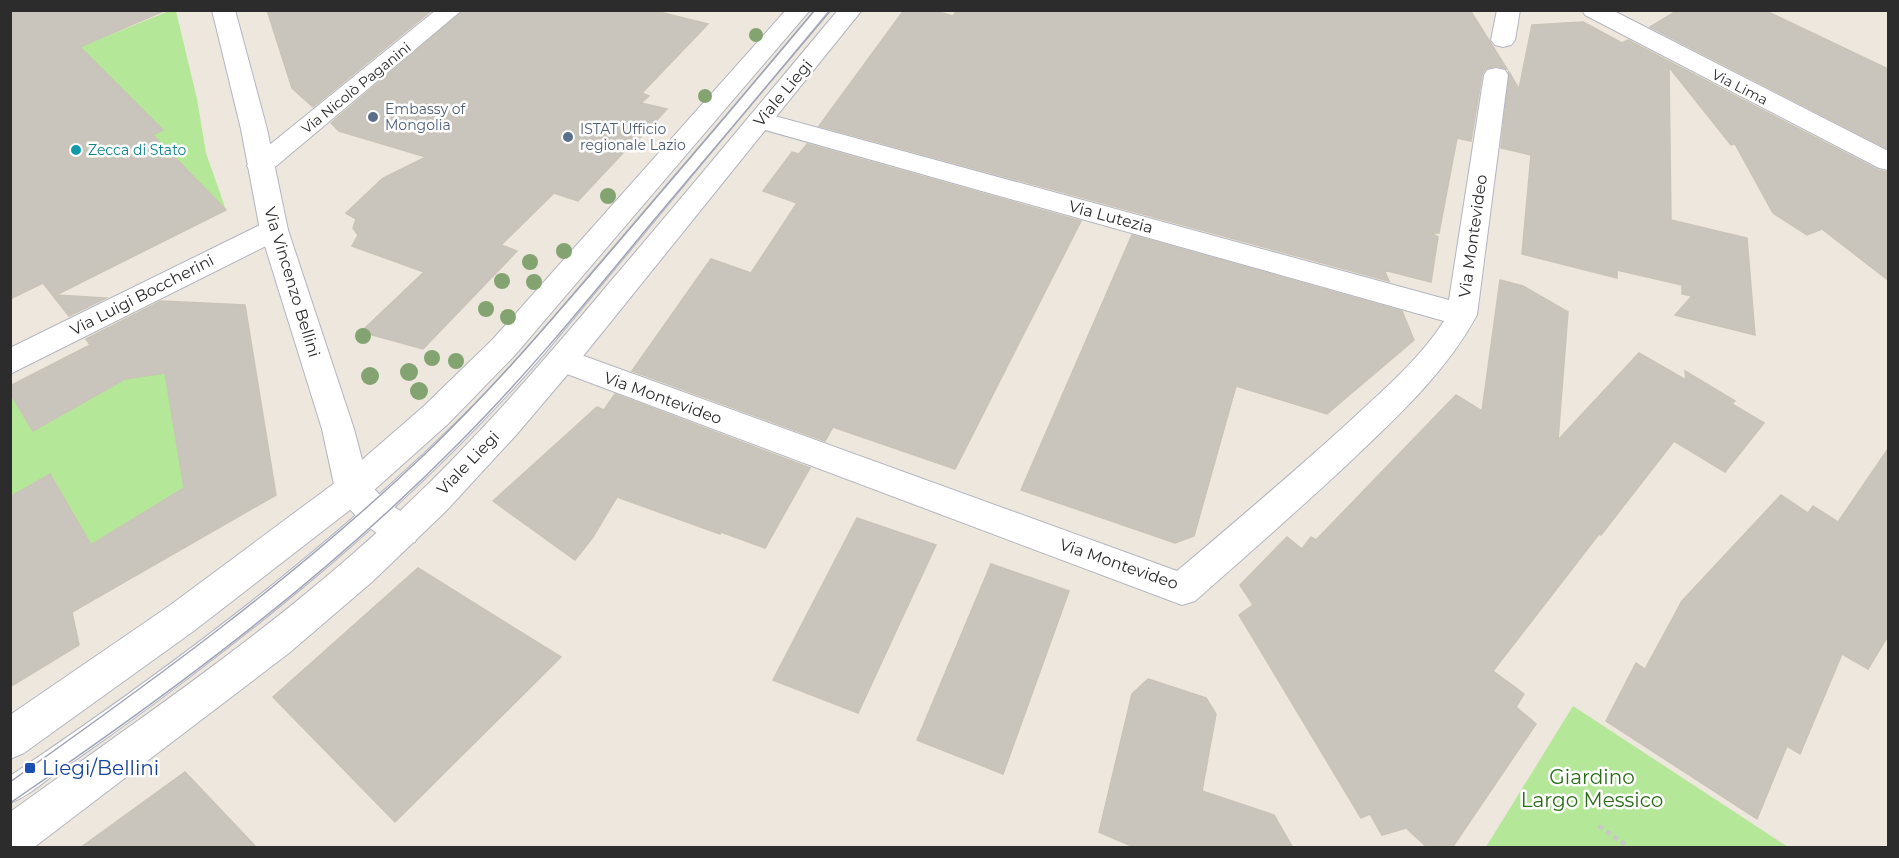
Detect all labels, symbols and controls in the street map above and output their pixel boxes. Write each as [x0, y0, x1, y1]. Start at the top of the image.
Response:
street label: Via Nicolò Paganini [298, 38, 414, 138]
street label: Viale Liegi [750, 56, 816, 130]
street label: Via Lima [1709, 65, 1771, 109]
place label: Embassy of Mongolia [385, 100, 467, 134]
marker: Embassy of Mongolia [366, 110, 380, 124]
place label: ISTAT Ufficio regionale Lazio [580, 120, 686, 154]
marker: ISTAT Ufficio regionale Lazio [561, 130, 575, 144]
place label: Zecca di Stato [88, 141, 187, 159]
marker: Zecca di Stato [69, 143, 83, 157]
street label: Via Montevideo [1455, 173, 1491, 299]
street label: Via Lutezia [1067, 197, 1155, 237]
street label: Via Vincenzo Bellini [260, 205, 324, 359]
street label: Via Luigi Boccherini [67, 251, 217, 339]
street label: Via Montevideo [601, 368, 725, 428]
street label: Viale Liegi [433, 427, 503, 499]
street label: Via Montevideo [1057, 535, 1181, 593]
place label: Liegi/Bellini [42, 756, 159, 780]
marker: Liegi/Bellini [23, 761, 37, 775]
park label: Giardino Largo Messico [1521, 765, 1663, 812]

